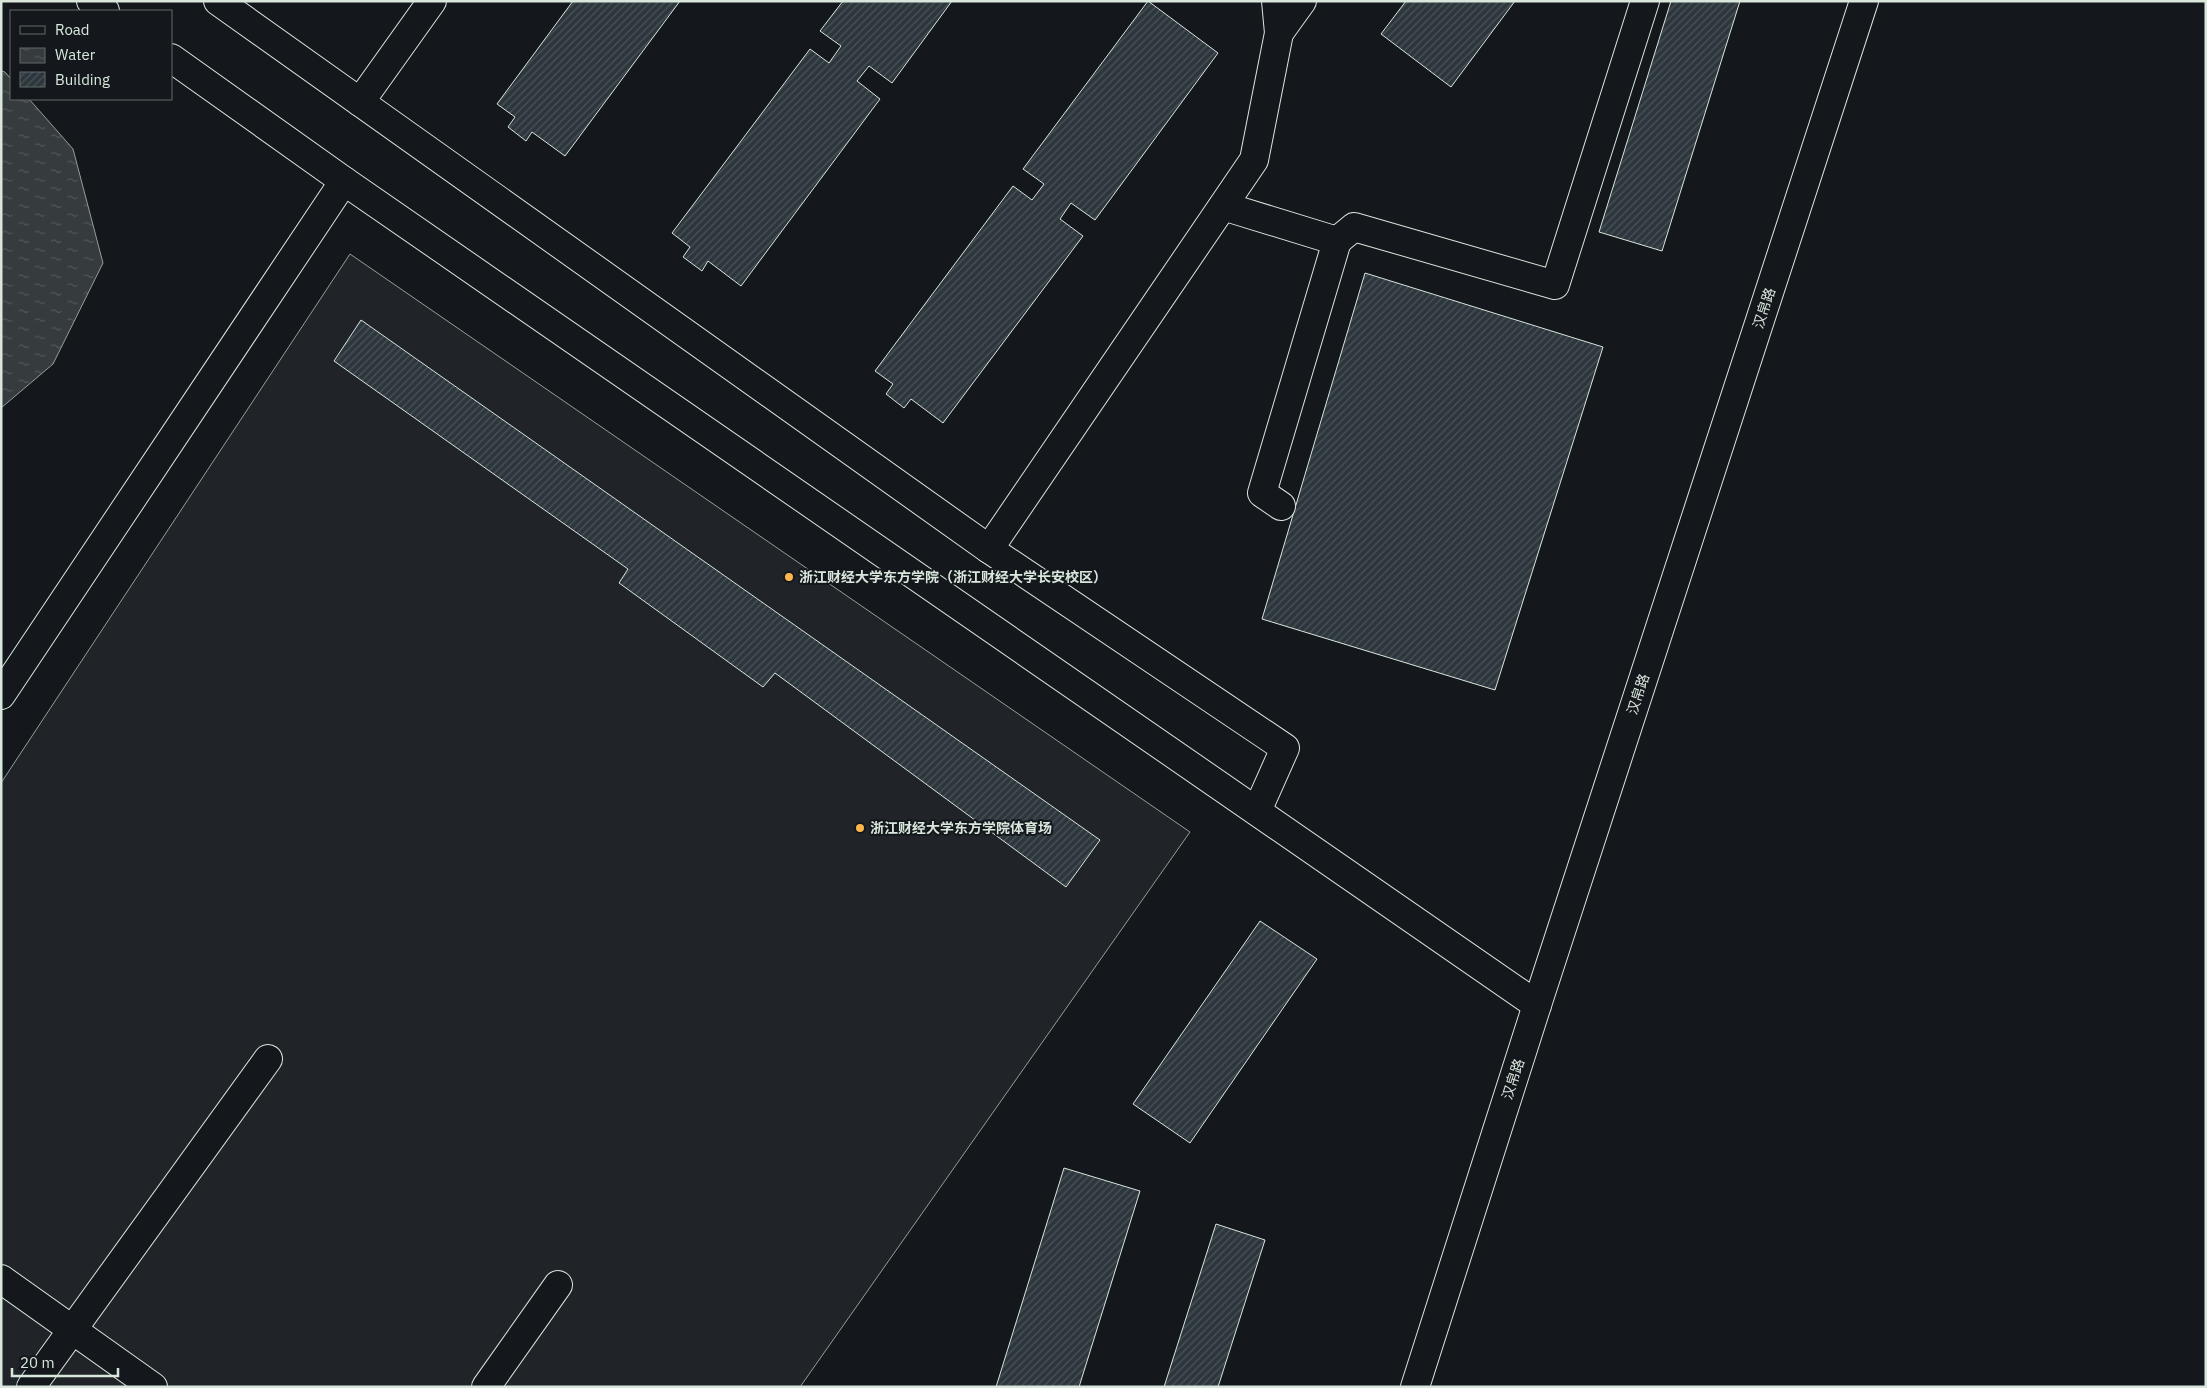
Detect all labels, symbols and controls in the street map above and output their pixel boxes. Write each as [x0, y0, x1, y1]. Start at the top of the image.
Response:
legend [10, 10, 172, 100]
text: Road [55, 20, 90, 39]
text: Water [55, 45, 96, 64]
text: Building [55, 70, 110, 89]
street label: 汉帛路 [1749, 285, 1779, 331]
place label: 浙江财经大学东方学院（浙江财经大学长安校区） [799, 568, 1107, 586]
marker: 浙江财经大学东方学院（浙江财经大学长安校区） [783, 571, 795, 583]
street label: 汉帛路 [1623, 671, 1653, 717]
place label: 浙江财经大学东方学院体育场 [870, 819, 1052, 837]
marker: 浙江财经大学东方学院体育场 [854, 822, 866, 834]
street label: 汉帛路 [1498, 1056, 1528, 1102]
scale bar [12, 1346, 119, 1378]
text: 20 m [20, 1353, 55, 1372]

